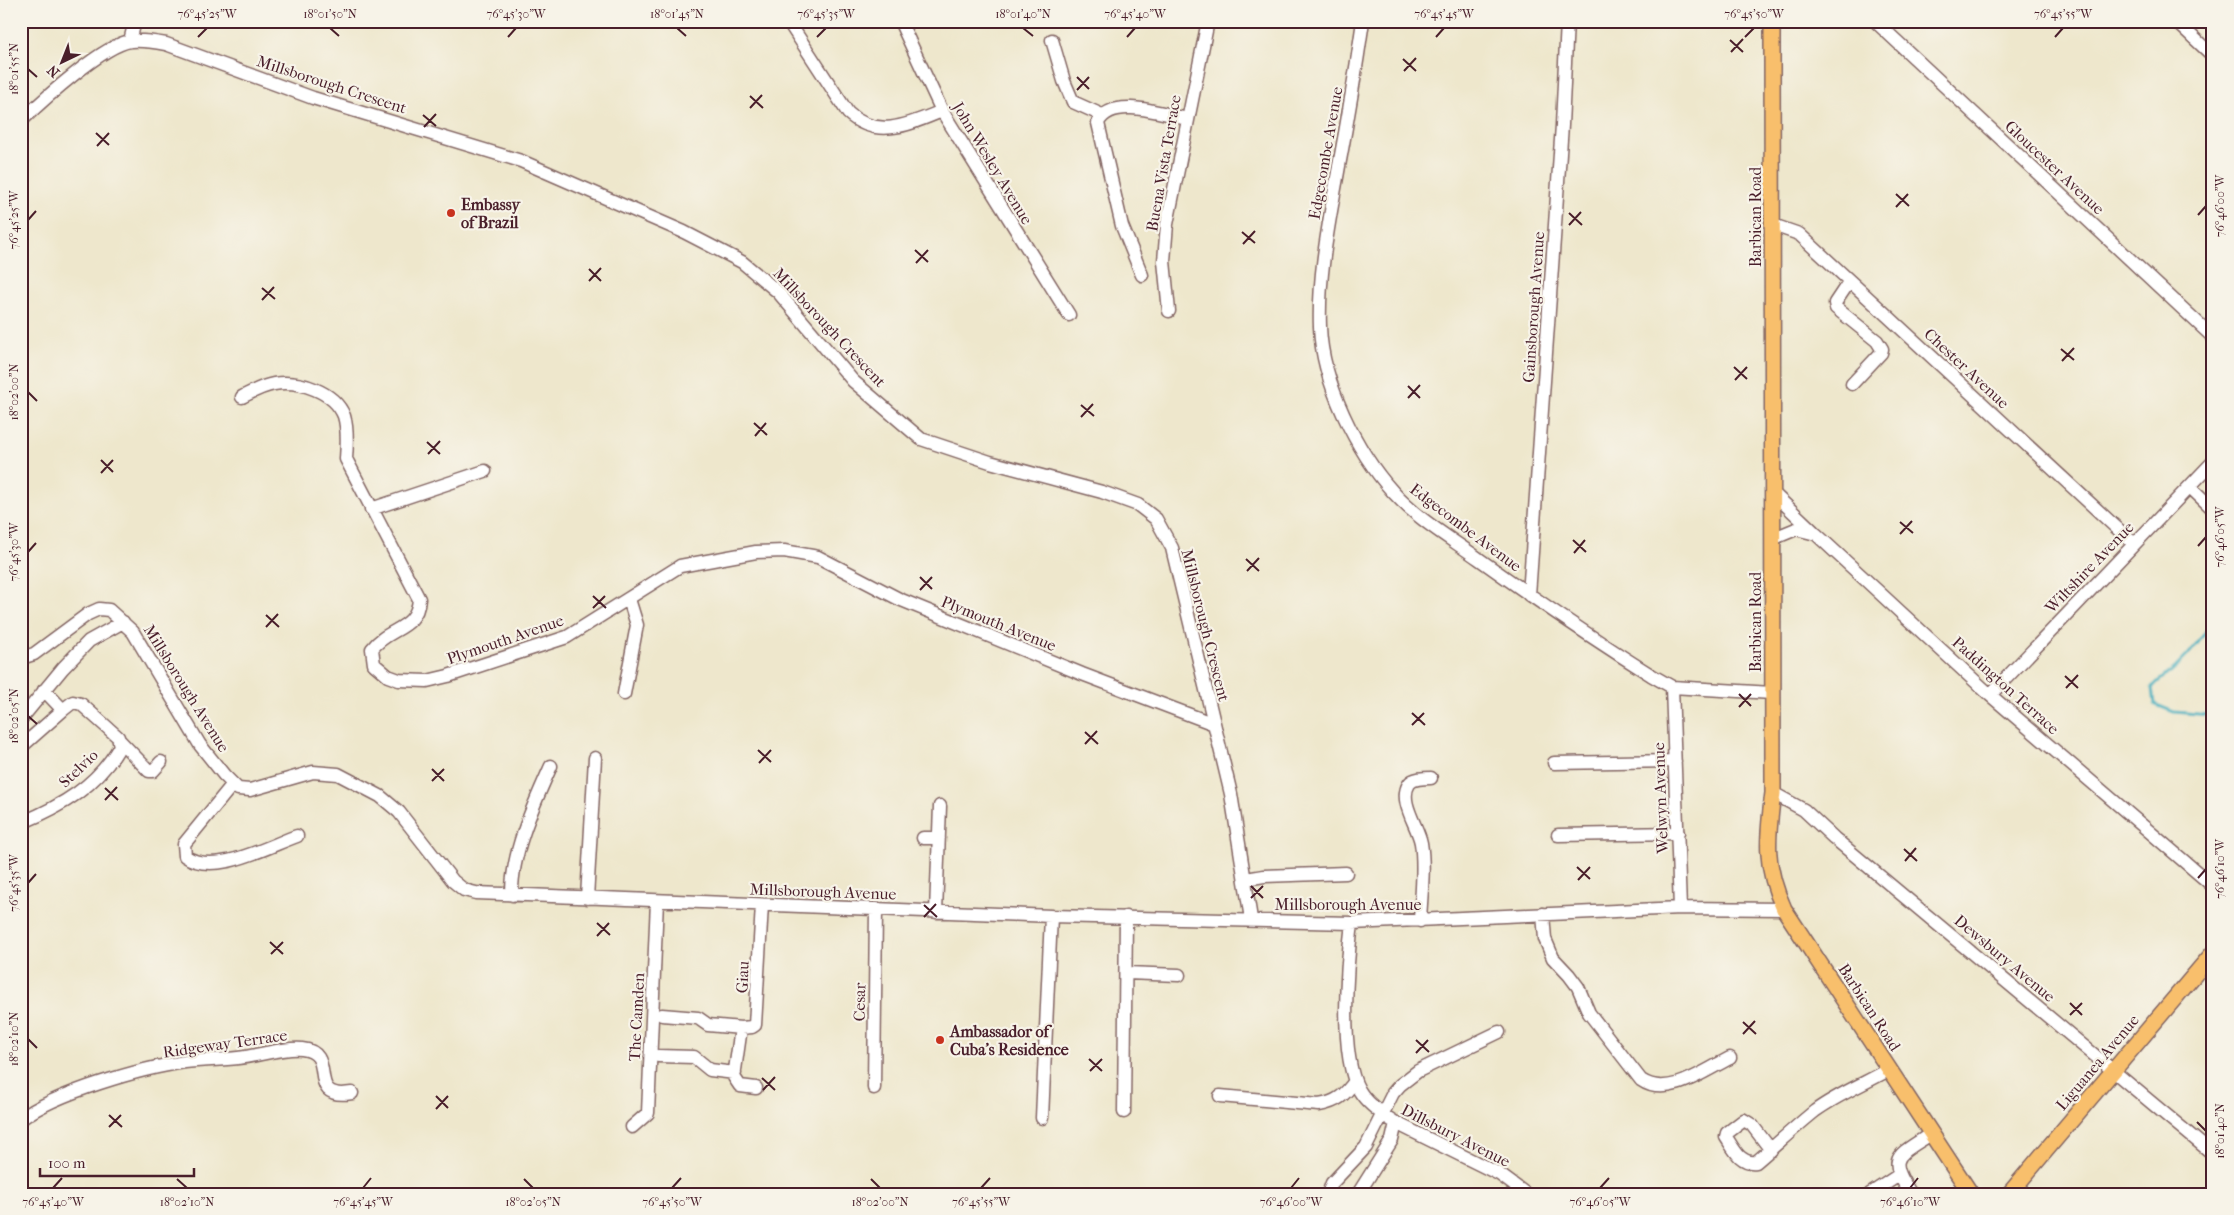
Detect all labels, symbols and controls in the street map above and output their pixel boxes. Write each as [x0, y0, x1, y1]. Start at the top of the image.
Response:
text: 76°45'25"W [178, 7, 238, 21]
text: 18°01'50"N [303, 7, 357, 21]
text: 76°45'30"W [486, 7, 547, 21]
text: 18°01'45"N [650, 7, 704, 21]
text: 76°45'35"W [797, 7, 856, 21]
text: 18°01'40"N [995, 7, 1051, 21]
text: 76°45'40"W [1104, 7, 1167, 21]
text: 76°45'45"W [1414, 7, 1475, 21]
text: 76°45'50"W [1724, 7, 1785, 21]
text: 76°45'55"W [2034, 7, 2093, 21]
north arrow [38, 38, 88, 88]
text: 18°01'55"N [7, 43, 21, 95]
street label: Millsborough Crescent [255, 51, 409, 118]
text: N [44, 61, 63, 81]
street label: Edgecombe Avenue [1304, 85, 1347, 221]
street label: Buena Vista Terrace [1142, 93, 1185, 233]
street label: John Wesley Avenue [948, 97, 1037, 228]
street label: Gloucester Avenue [2001, 116, 2108, 218]
street label: Barbican Road [1746, 167, 1765, 267]
text: 76°46'00"W [2213, 174, 2227, 237]
text: 76°45'25"W [7, 189, 21, 250]
place label: Embassy of Brazil [461, 195, 522, 232]
marker: Embassy of Brazil [445, 207, 457, 219]
street label: Gainsborough Avenue [1519, 231, 1548, 383]
street label: Millsborough Crescent [769, 264, 890, 391]
street label: Chester Avenue [1920, 324, 2013, 413]
text: 18°02'00"N [7, 363, 21, 421]
street label: Edgecombe Avenue [1406, 479, 1525, 576]
text: 76°46'05"W [2213, 505, 2227, 568]
street label: Wiltshire Avenue [2040, 518, 2138, 618]
text: 76°45'30"W [7, 521, 21, 582]
street label: Millsborough Crescent [1177, 547, 1234, 704]
street label: Barbican Road [1746, 572, 1765, 672]
street label: Plymouth Avenue [939, 592, 1059, 655]
street label: Plymouth Avenue [444, 611, 566, 668]
street label: Millsborough Avenue [140, 621, 234, 756]
street label: Paddington Terrace [1948, 633, 2063, 738]
text: 18°02'05"N [7, 688, 21, 744]
street label: Welwyn Avenue [1649, 742, 1672, 855]
street label: Stelvio [55, 745, 102, 791]
text: 76°46'10"W [2213, 838, 2227, 899]
text: 76°45'35"W [7, 853, 21, 912]
street label: Millsborough Avenue [749, 879, 897, 904]
street label: Millsborough Avenue [1275, 895, 1422, 914]
street label: Dewsbury Avenue [1950, 911, 2059, 1006]
street label: Giau [732, 960, 753, 994]
street label: Barbican Road [1834, 960, 1905, 1055]
street label: The Camden [625, 972, 648, 1062]
street label: Cesar [850, 982, 869, 1022]
street label: Liguanea Avenue [2052, 1011, 2143, 1114]
text: 18°02'10"N [7, 1012, 21, 1066]
place label: Ambassador of Cuba's Residence [949, 1022, 1069, 1059]
street label: Ridgeway Terrace [162, 1025, 289, 1062]
marker: Ambassador of Cuba's Residence [934, 1034, 946, 1046]
street label: Dillsbury Avenue [1398, 1100, 1513, 1171]
text: 18°01'40"N [2213, 1103, 2227, 1159]
scale bar [40, 1145, 194, 1177]
text: 100 m [48, 1154, 86, 1172]
text: 76°45'40"W [22, 1195, 85, 1209]
text: 18°02'10"N [160, 1195, 214, 1209]
text: 76°45'45"W [333, 1195, 394, 1209]
text: 18°02'05"N [505, 1195, 561, 1209]
text: 76°45'50"W [642, 1195, 703, 1209]
text: 18°02'00"N [851, 1195, 909, 1209]
text: 76°45'55"W [952, 1195, 1011, 1209]
text: 76°46'00"W [1260, 1195, 1323, 1209]
text: 76°46'05"W [1569, 1195, 1632, 1209]
text: 76°46'10"W [1880, 1195, 1941, 1209]

